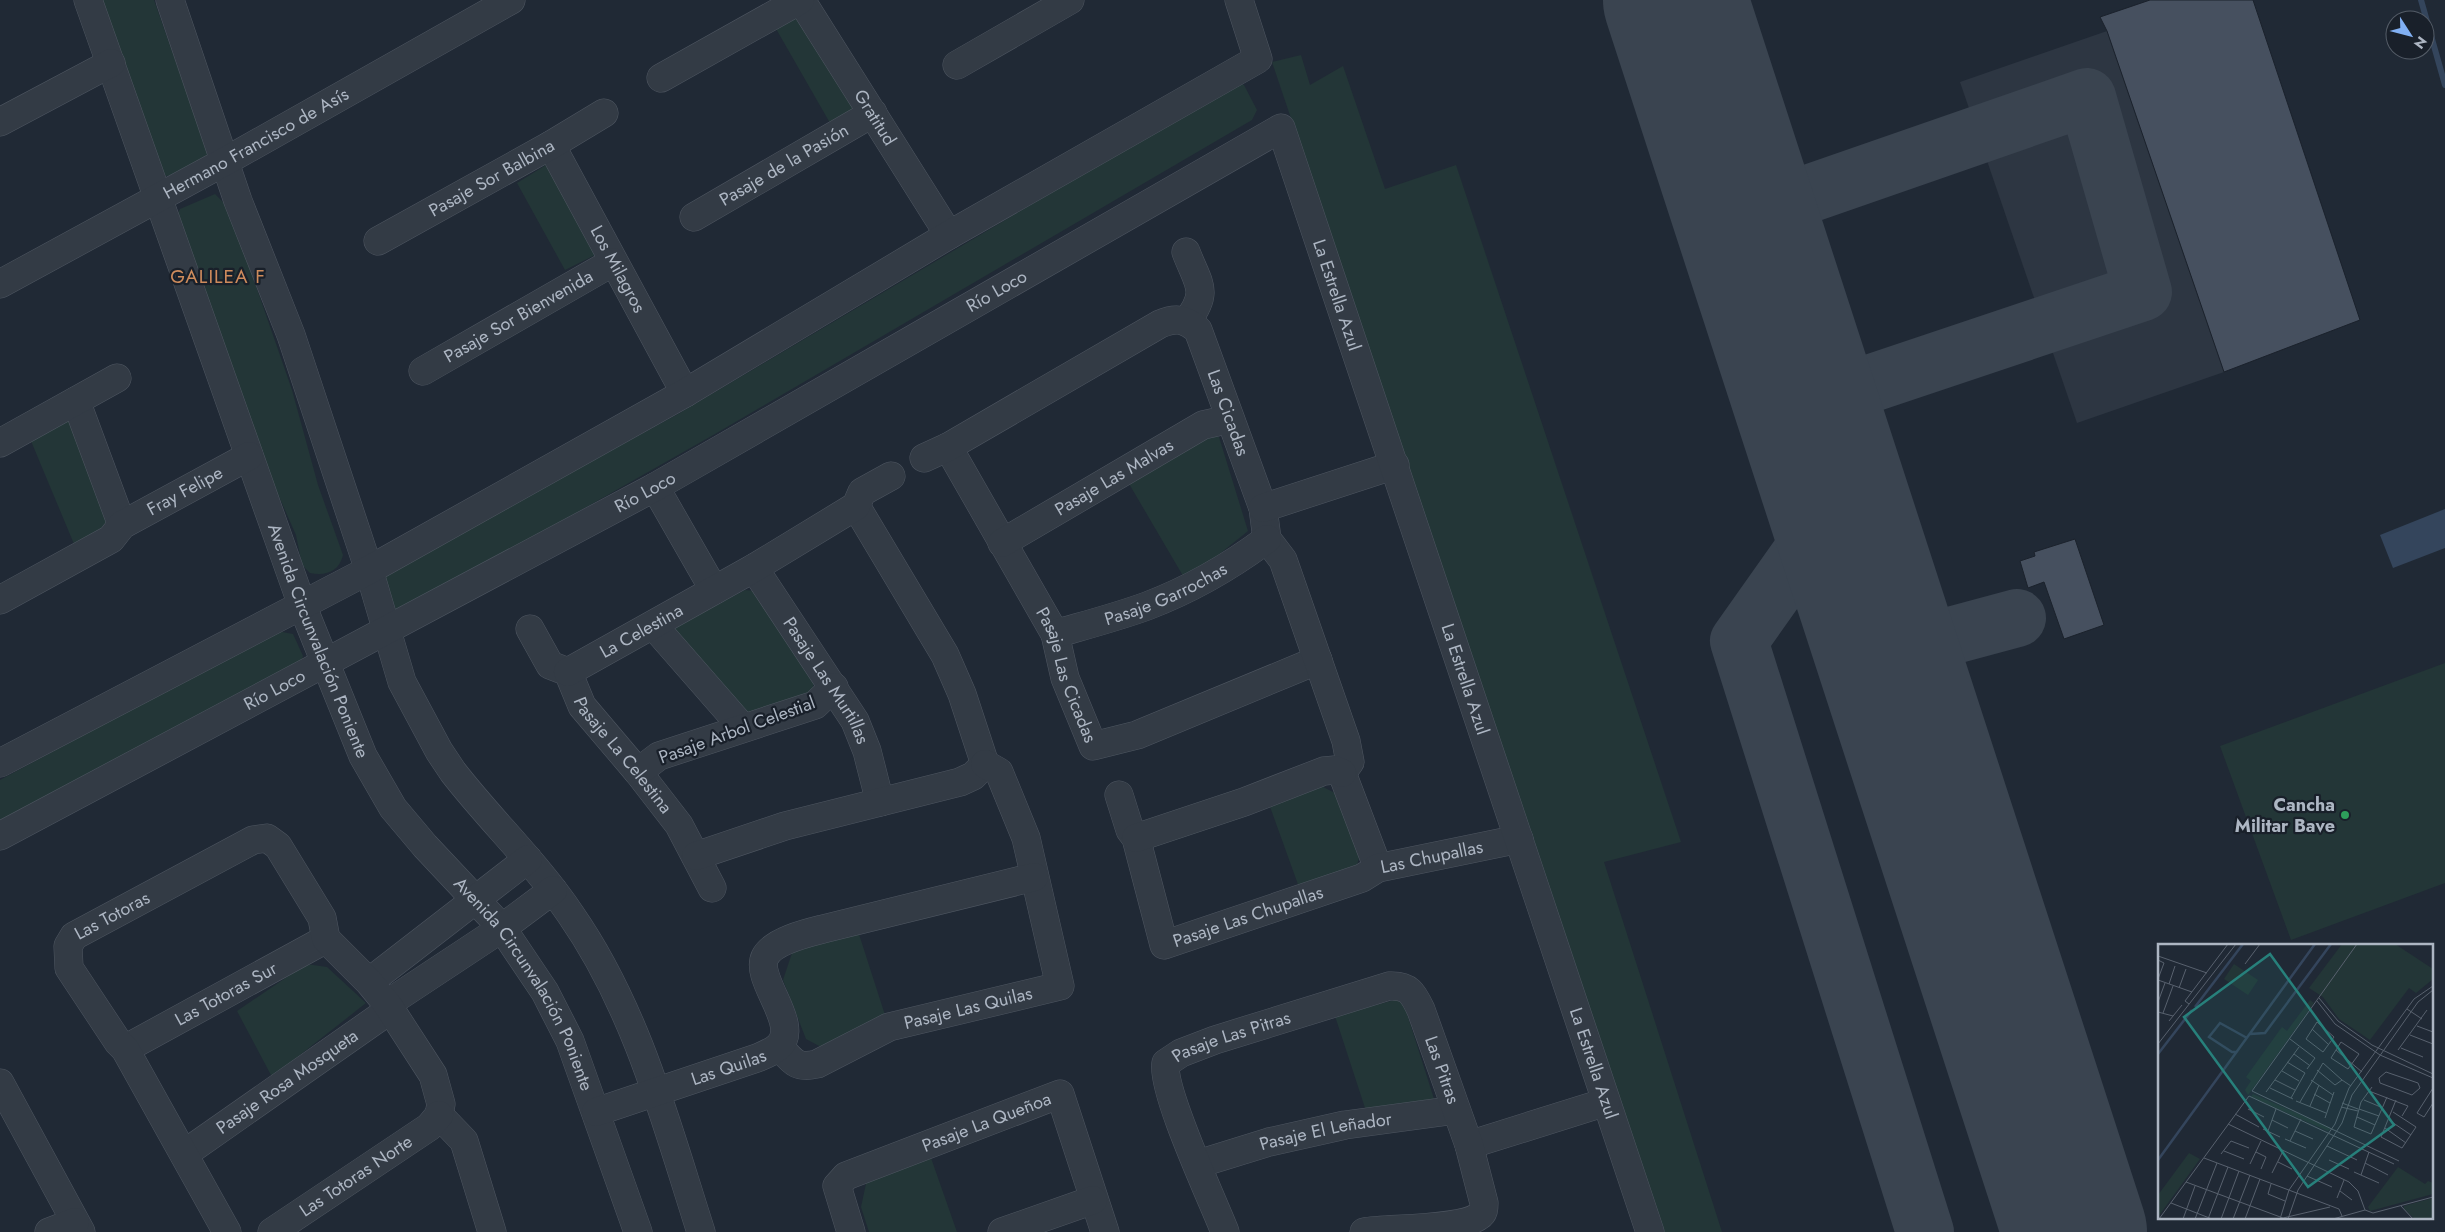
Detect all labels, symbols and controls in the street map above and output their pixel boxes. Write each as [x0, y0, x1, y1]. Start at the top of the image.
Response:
north arrow [2385, 10, 2435, 60]
text: N [2409, 32, 2432, 53]
street label: Hermano Francisco de Asís [158, 81, 354, 206]
street label: Gratitud [848, 85, 903, 151]
street label: Pasaje de la Pasión [714, 117, 853, 213]
street label: Pasaje Sor Balbina [424, 133, 559, 223]
street label: Los Milagros [584, 221, 652, 317]
street label: La Estrella Azul [1306, 236, 1368, 354]
district label: GALILEA F [170, 263, 266, 290]
street label: Pasaje Sor Bienvenida [439, 263, 598, 369]
street label: Río Loco [961, 263, 1032, 319]
street label: Las Cicadas [1201, 366, 1256, 460]
street label: Pasaje Las Malvas [1050, 432, 1178, 522]
street label: Fray Felipe [142, 460, 227, 522]
street label: Río Loco [610, 465, 681, 519]
street label: Avenida Circunvalación Poniente [261, 520, 376, 762]
street label: Pasaje Garrochas [1101, 556, 1232, 632]
street label: La Celestina [595, 597, 688, 665]
street label: Pasaje Las Cicadas [1029, 602, 1103, 747]
street label: Pasaje Las Murtillas [777, 612, 876, 748]
street label: La Estrella Azul [1435, 620, 1496, 738]
street label: Río Loco [239, 663, 310, 717]
street label: Pasaje Arbol Celestial [655, 690, 819, 770]
street label: Pasaje La Celestina [567, 693, 679, 819]
place label: Cancha Militar Bave [2235, 792, 2335, 839]
marker: Cancha Militar Bave [2339, 809, 2351, 821]
street label: Las Chupallas [1378, 834, 1485, 880]
street label: Avenida Circunvalación Poniente [448, 871, 600, 1094]
street label: Pasaje Las Chupallas [1170, 879, 1327, 954]
street label: Las Totoras [70, 885, 154, 946]
inset map [2158, 944, 2432, 1220]
street label: Las Totoras Sur [170, 955, 282, 1032]
street label: Pasaje Las Quilas [901, 980, 1035, 1036]
street label: Pasaje Las Pitras [1166, 1004, 1294, 1069]
street label: La Estrella Azul [1563, 1004, 1624, 1122]
street label: Pasaje Rosa Mosqueta [211, 1023, 363, 1141]
street label: Las Pitras [1418, 1032, 1466, 1107]
street label: Las Quilas [688, 1043, 770, 1092]
street label: Pasaje La Queñoa [918, 1086, 1055, 1159]
street label: Pasaje El Leñador [1256, 1106, 1394, 1157]
street label: Las Totoras Norte [294, 1129, 418, 1223]

